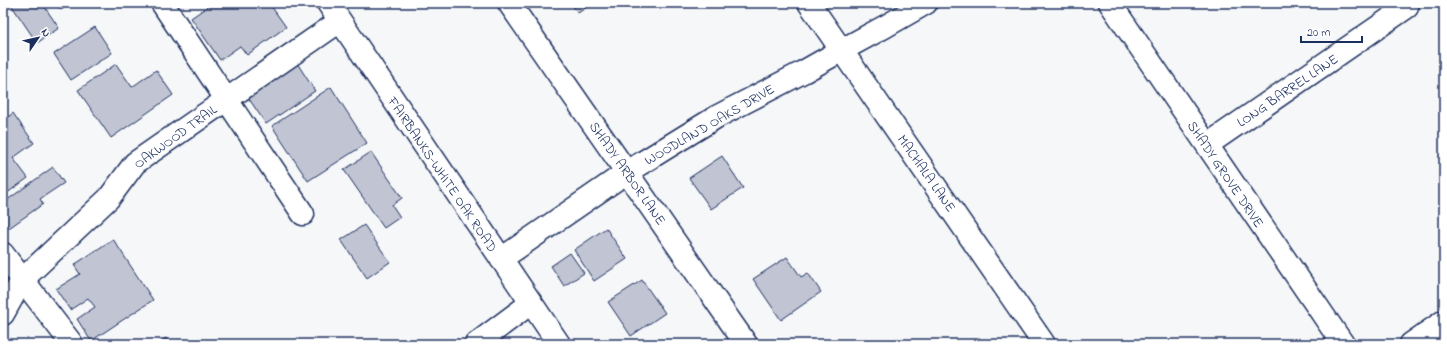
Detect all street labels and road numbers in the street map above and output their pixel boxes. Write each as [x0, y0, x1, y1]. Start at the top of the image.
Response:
street label: LONG BARREL LANE [1233, 49, 1343, 133]
street label: WOODLAND OAKS DRIVE [641, 79, 779, 171]
street label: FAIRBANKS-WHITE OAK ROAD [381, 92, 502, 257]
street label: OAKWOOD TRAIL [130, 99, 223, 175]
street label: SHADY GROVE DRIVE [1181, 117, 1268, 232]
street label: SHADY ARBOR LANE [583, 118, 670, 230]
street label: MACHALA LANE [891, 131, 960, 217]

